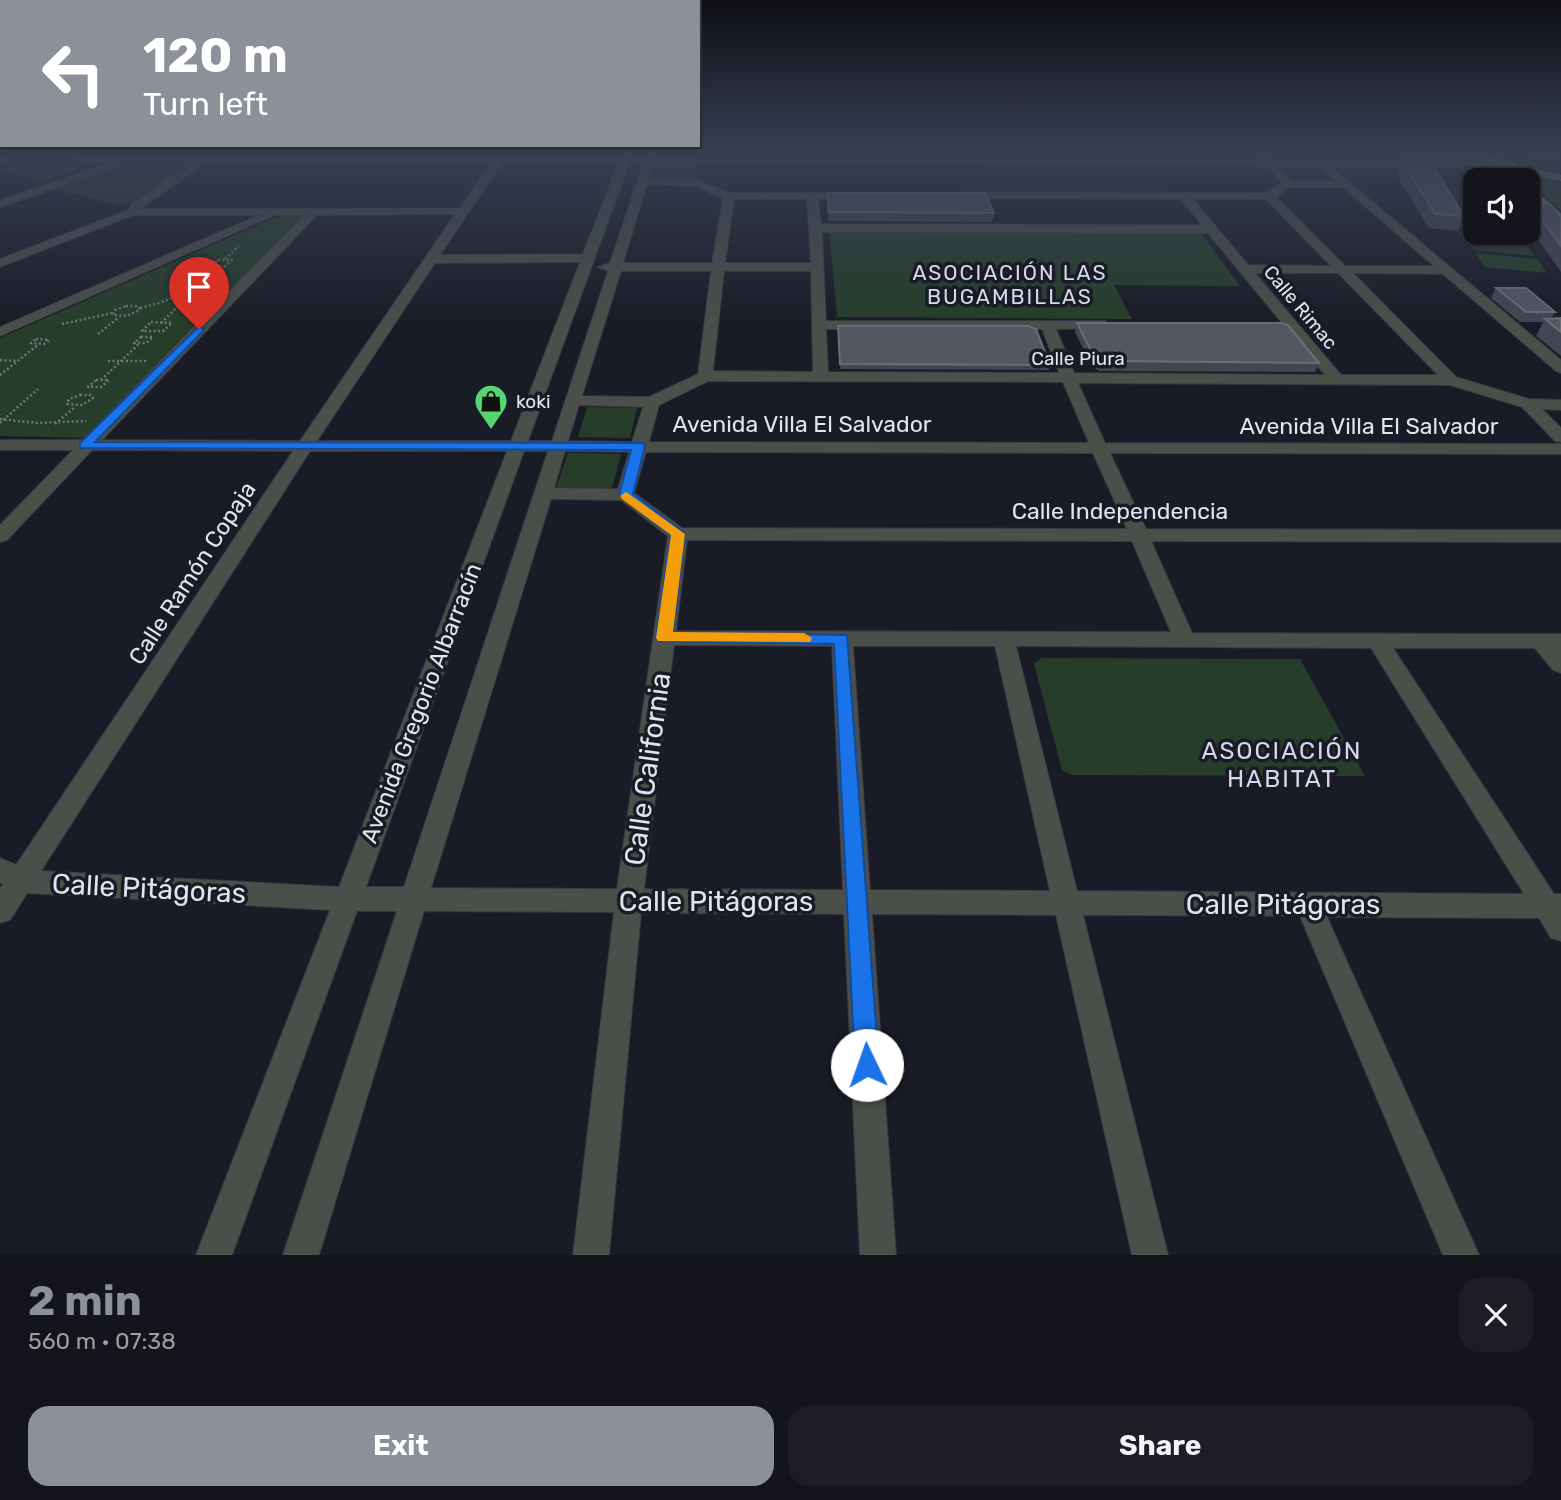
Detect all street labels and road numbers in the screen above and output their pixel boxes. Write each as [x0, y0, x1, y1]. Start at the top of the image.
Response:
street label: Calle Rimac [1259, 261, 1342, 354]
street label: Calle Piura [1031, 347, 1125, 370]
street label: Avenida Villa El Salvador [672, 410, 932, 438]
street label: Avenida Villa El Salvador [1239, 412, 1499, 440]
street label: Calle Ramón Copaja [122, 476, 262, 670]
street label: Calle Independencia [1012, 497, 1228, 525]
street label: Avenida Gregorio Albarracín [355, 559, 487, 847]
street label: Calle California [618, 671, 677, 868]
street label: Calle Pitágoras [51, 867, 247, 910]
street label: Calle Pitágoras [619, 885, 813, 918]
street label: Calle Pitágoras [1186, 888, 1380, 921]

